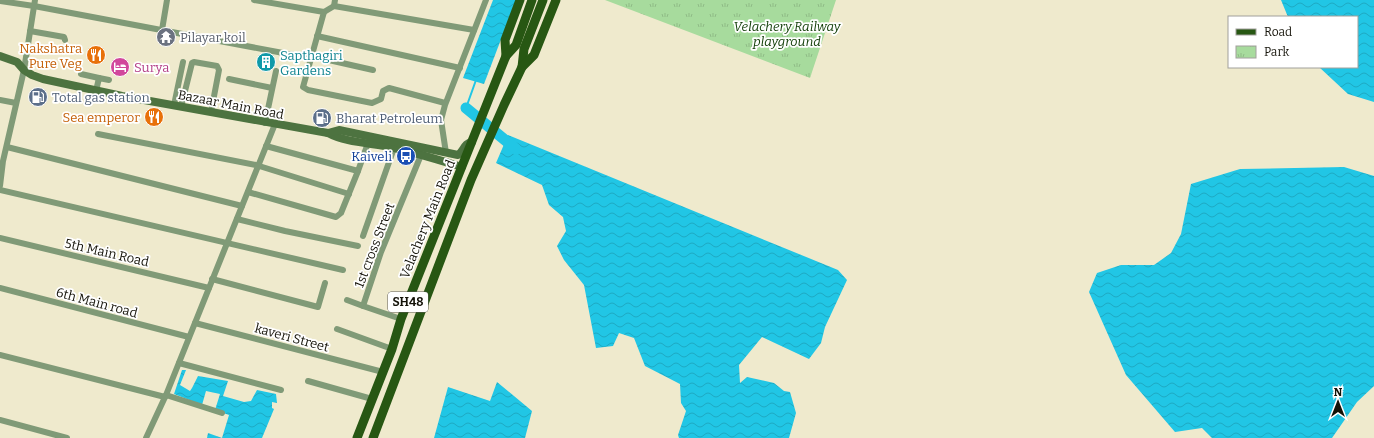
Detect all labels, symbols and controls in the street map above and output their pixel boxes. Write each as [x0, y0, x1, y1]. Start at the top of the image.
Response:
legend [1228, 16, 1358, 68]
park label: Velachery Railway playground [734, 19, 842, 49]
text: Road [1264, 25, 1292, 39]
temple icon: Pilayar koil [155, 26, 177, 48]
place label: Pilayar koil [180, 30, 246, 45]
place label: Nakshatra Pure Veg [19, 41, 82, 71]
restaurant icon: Nakshatra Pure Veg [85, 44, 107, 66]
text: Park [1264, 45, 1290, 59]
place label: Sapthagiri Gardens [280, 48, 343, 78]
building icon: Sapthagiri Gardens [255, 51, 277, 73]
hotel icon: Surya [109, 56, 131, 78]
place label: Surya [134, 60, 169, 75]
fuel station icon: Total gas station [27, 86, 49, 108]
street label: Bazaar Main Road [177, 87, 286, 122]
place label: Total gas station [52, 90, 150, 105]
restaurant icon: Sea emperor [143, 106, 165, 128]
fuel station icon: Bharat Petroleum [311, 107, 333, 129]
place label: Sea emperor [63, 110, 140, 125]
place label: Bharat Petroleum [336, 111, 443, 126]
bus stop icon: Kaiveli [395, 145, 417, 167]
place label: Kaiveli [351, 149, 392, 164]
street label: Velachery Main Road [397, 157, 458, 281]
street label: 1st cross Street [351, 200, 398, 290]
street label: 5th Main Road [63, 236, 151, 270]
street label: 6th Main road [54, 284, 140, 321]
road number: SH48 [388, 292, 428, 312]
street label: kaveri Street [253, 320, 331, 355]
north arrow [1318, 382, 1358, 422]
text: N [1334, 386, 1343, 399]

